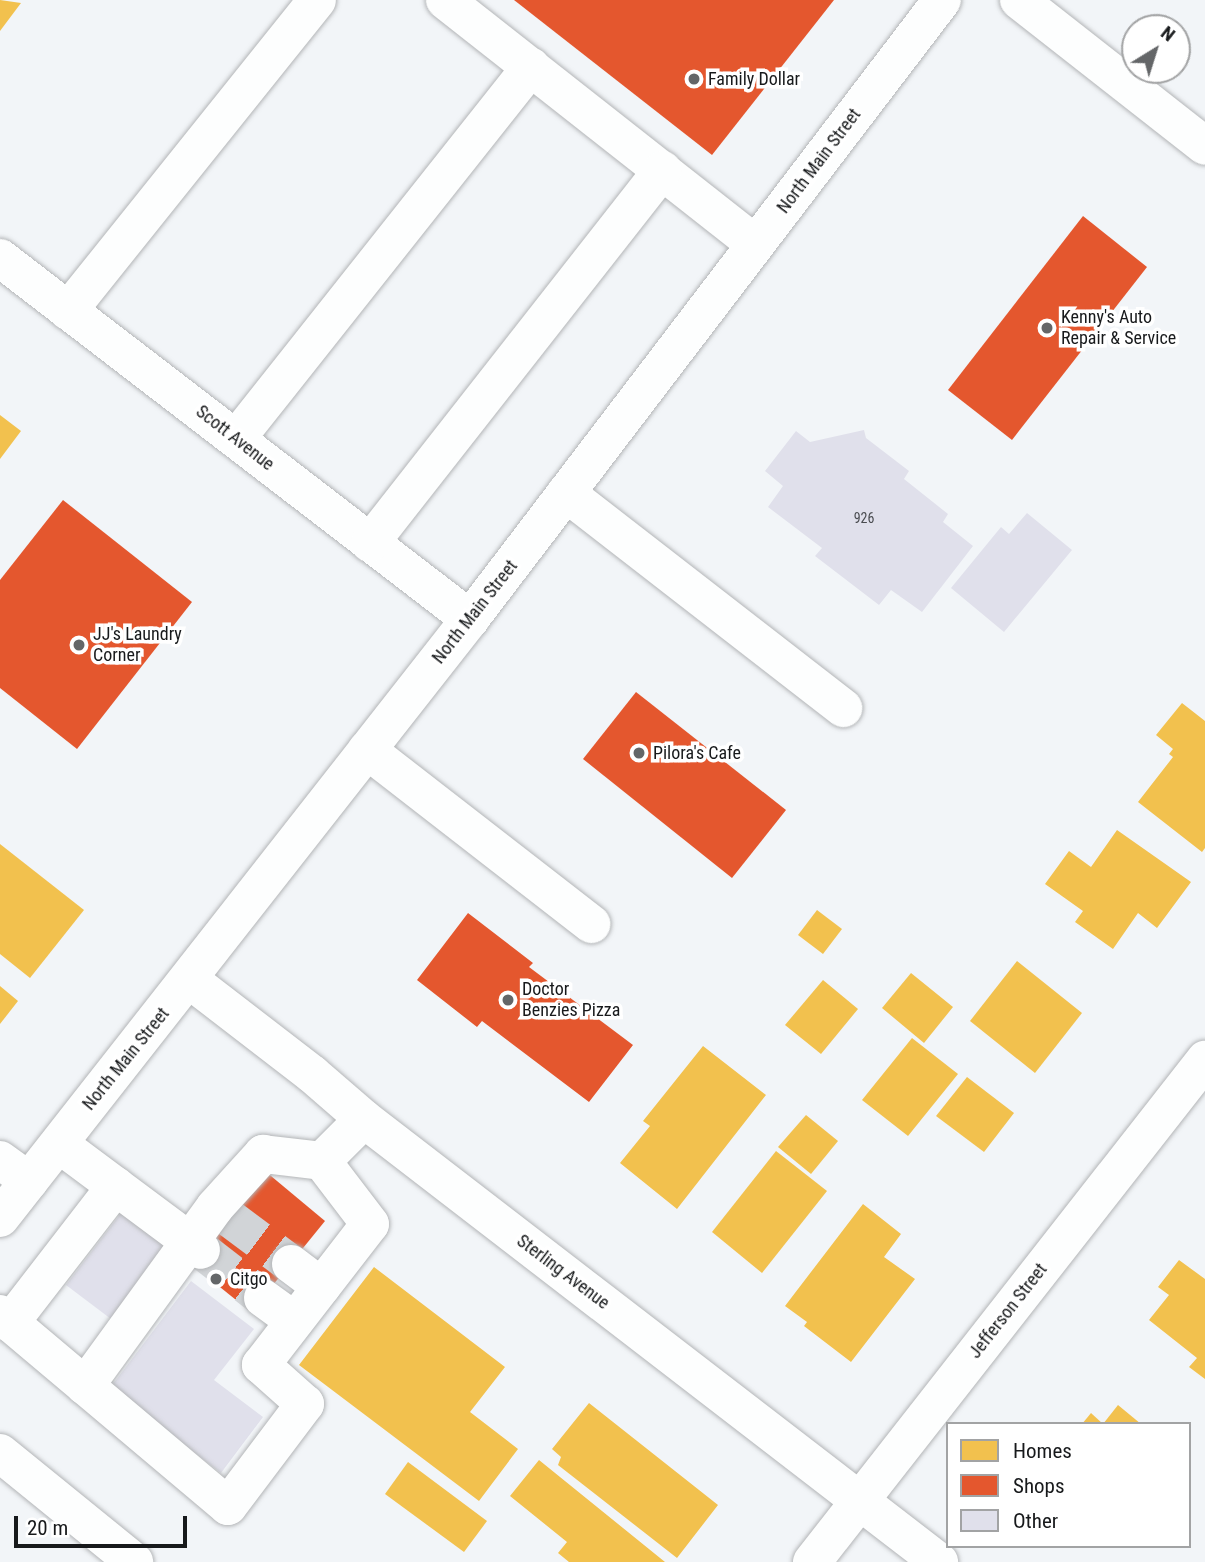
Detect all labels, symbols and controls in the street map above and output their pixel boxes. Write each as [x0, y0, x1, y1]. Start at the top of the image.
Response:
north arrow [1121, 14, 1191, 84]
text: N [1156, 21, 1180, 46]
place label: Family Dollar [708, 68, 800, 90]
marker: Family Dollar [686, 71, 702, 87]
street label: North Main Street [773, 104, 865, 218]
place label: Kenny's Auto Repair & Service [1061, 307, 1176, 350]
marker: Kenny's Auto Repair & Service [1039, 320, 1055, 336]
street label: Scott Avenue [192, 401, 278, 475]
house number: 926 [854, 510, 874, 526]
street label: North Main Street [428, 556, 522, 668]
place label: JJ's Laundry Corner [93, 624, 182, 666]
marker: JJ's Laundry Corner [71, 637, 87, 653]
place label: Pilora's Cafe [653, 742, 741, 764]
marker: Pilora's Cafe [631, 745, 647, 761]
place label: Doctor Benzies Pizza [522, 979, 620, 1021]
marker: Doctor Benzies Pizza [500, 992, 516, 1008]
street label: North Main Street [78, 1003, 174, 1115]
street label: Sterling Avenue [512, 1230, 614, 1314]
street label: Jefferson Street [964, 1259, 1052, 1363]
place label: Citgo [230, 1268, 268, 1290]
marker: Citgo [208, 1271, 224, 1287]
legend [946, 1422, 1191, 1548]
text: Homes [1013, 1439, 1072, 1463]
text: Shops [1013, 1474, 1065, 1498]
scale bar [18, 1502, 191, 1546]
text: Other [1013, 1509, 1058, 1533]
text: 20 m [27, 1516, 68, 1540]

